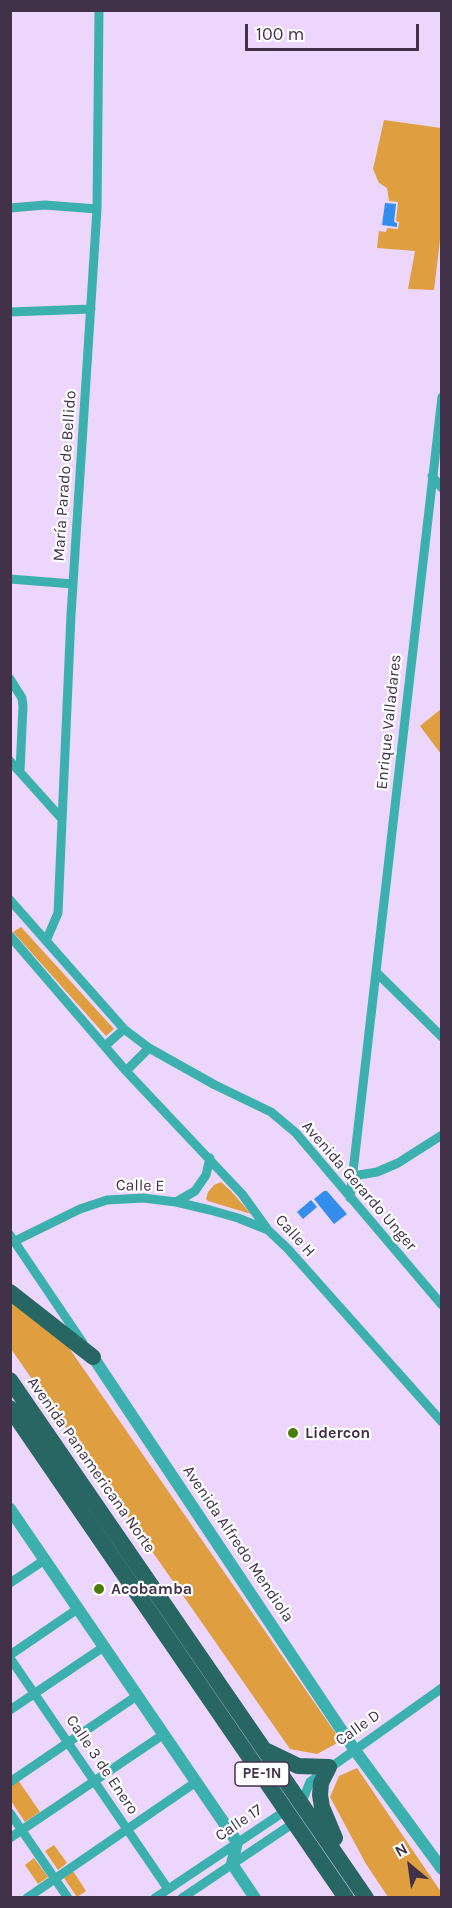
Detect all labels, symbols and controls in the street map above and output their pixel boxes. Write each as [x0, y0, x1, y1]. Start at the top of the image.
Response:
scale bar [248, 12, 422, 50]
text: 100 m [256, 23, 304, 45]
street label: María Parado de Bellido [49, 390, 81, 562]
street label: Enrique Valladares [372, 653, 406, 791]
street label: Avenida Gerardo Unger [297, 1117, 421, 1255]
street label: Calle E [116, 1176, 164, 1196]
street label: Calle H [271, 1211, 319, 1261]
street label: Avenida Panamericana Norte [23, 1373, 159, 1557]
place label: Lidercon [305, 1423, 370, 1443]
marker: Lidercon [286, 1426, 300, 1440]
street label: Avenida Alfredo Mendiola [178, 1462, 298, 1626]
place label: Acobamba [111, 1579, 192, 1599]
marker: Acobamba [92, 1582, 106, 1596]
street label: Calle D [332, 1706, 384, 1750]
street label: Calle 3 de Enero [62, 1712, 142, 1818]
road number: PE-1N [235, 1762, 289, 1786]
street label: Calle 17 [212, 1800, 266, 1846]
north arrow [380, 1836, 440, 1896]
text: N [391, 1839, 411, 1861]

